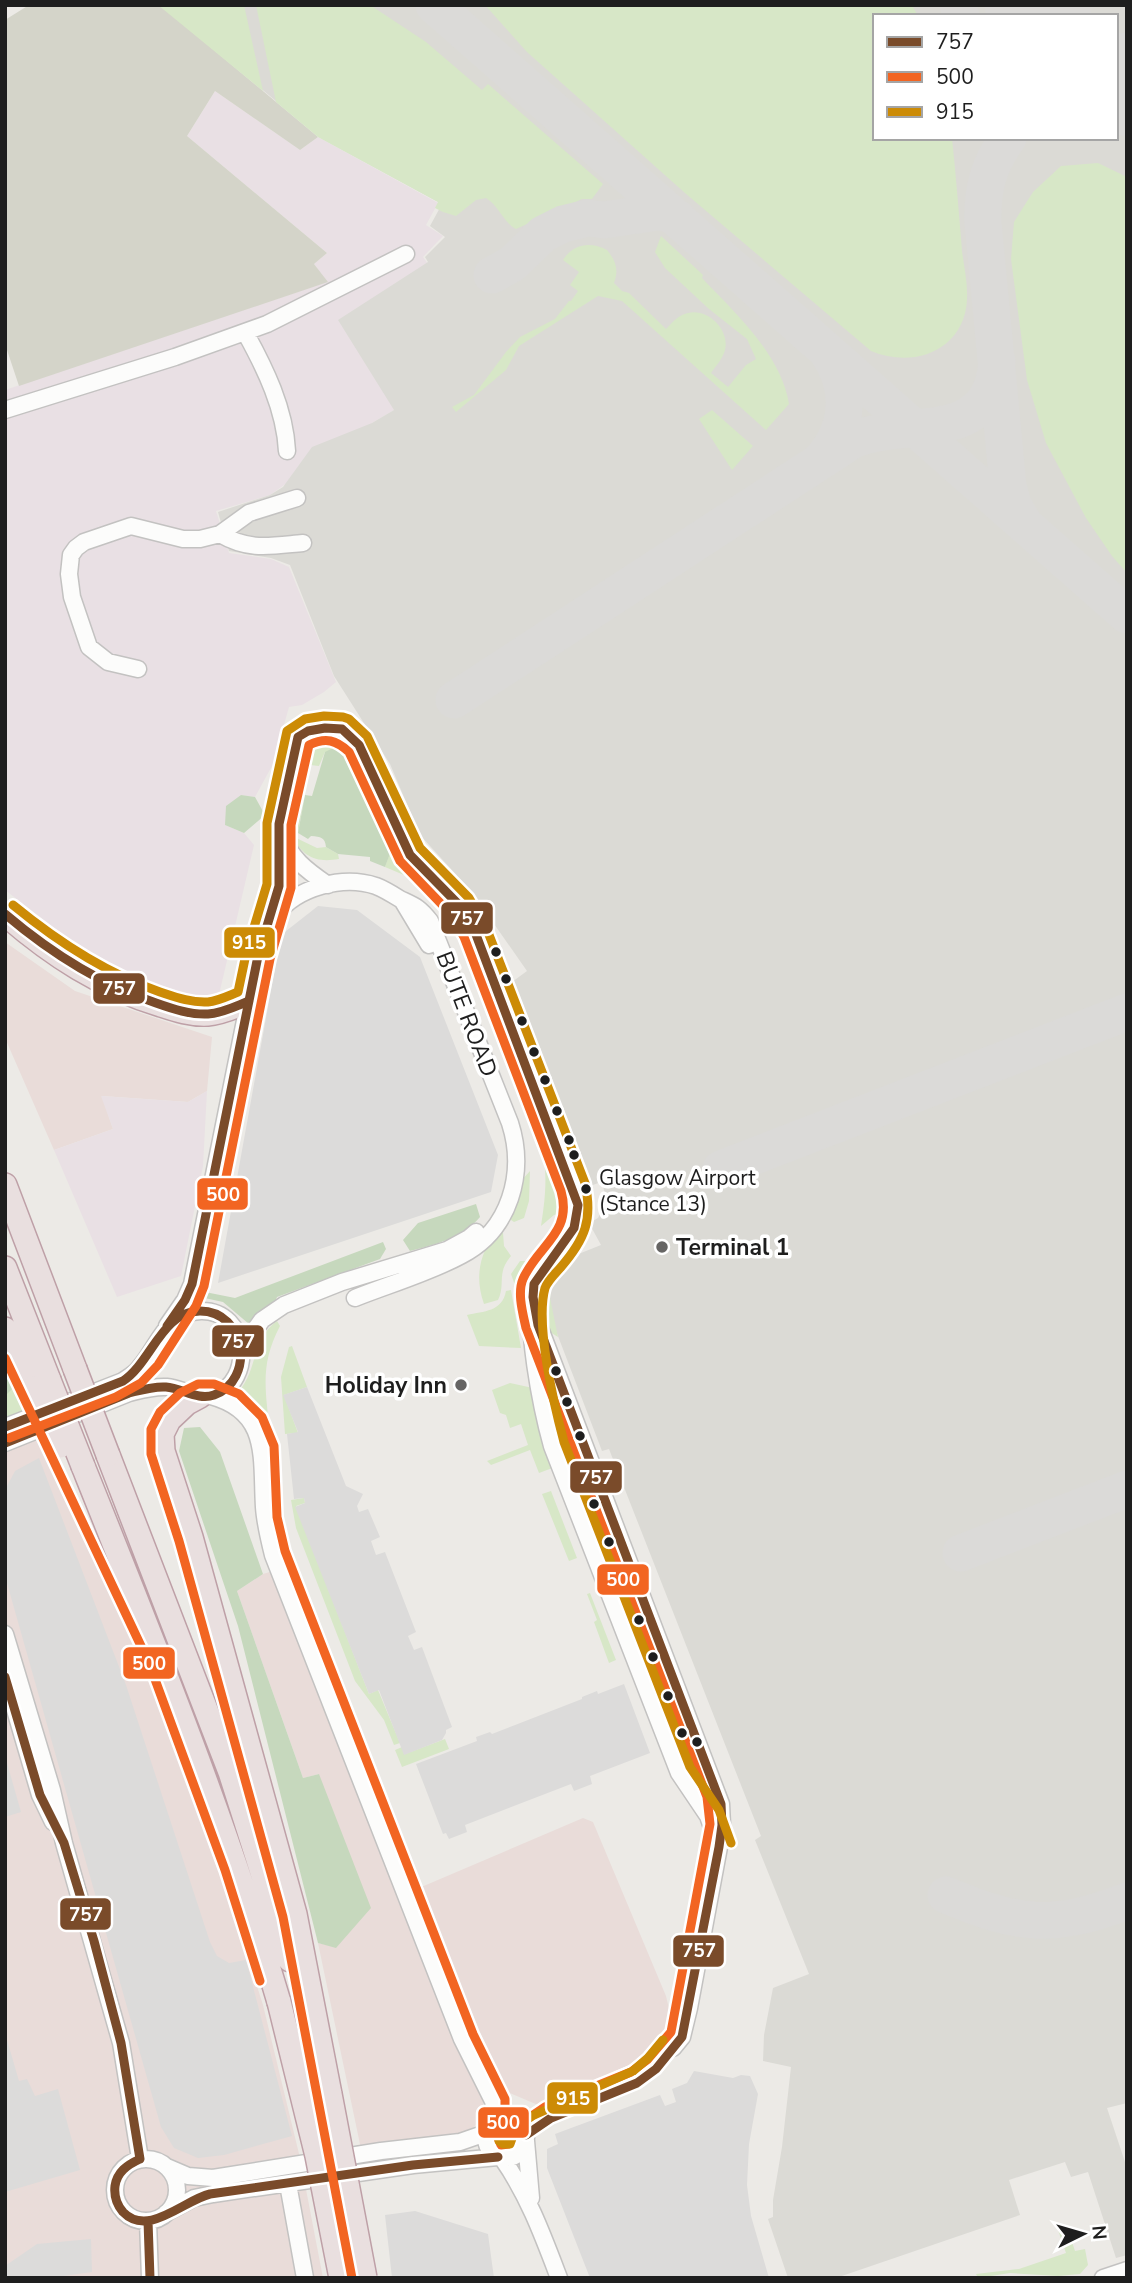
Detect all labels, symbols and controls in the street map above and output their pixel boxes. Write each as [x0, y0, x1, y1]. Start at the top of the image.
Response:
legend [873, 14, 1118, 140]
text: 757 [936, 28, 974, 56]
text: 500 [936, 63, 974, 91]
text: 915 [936, 98, 974, 126]
line badge: 757 [440, 901, 494, 935]
text: 757 [450, 906, 484, 932]
line badge: 915 [223, 926, 276, 959]
text: 915 [232, 930, 266, 956]
unlabelled marker [489, 945, 503, 959]
street label: BUTE ROAD [428, 947, 505, 1081]
line badge: 757 [92, 972, 146, 1005]
unlabelled marker [499, 972, 513, 986]
text: 757 [102, 976, 136, 1002]
unlabelled marker [515, 1014, 529, 1028]
unlabelled marker [527, 1045, 541, 1059]
unlabelled marker [538, 1073, 552, 1087]
unlabelled marker [550, 1104, 564, 1118]
unlabelled marker [562, 1133, 576, 1147]
unlabelled marker [567, 1148, 581, 1162]
place label: Glasgow Airport (Stance 13) [599, 1164, 756, 1218]
line badge: 500 [196, 1177, 249, 1211]
text: 500 [206, 1182, 240, 1208]
marker: Glasgow Airport (Stance 13) [579, 1182, 593, 1196]
place label: Terminal 1 [676, 1232, 789, 1263]
marker: Terminal 1 [654, 1239, 670, 1255]
line badge: 757 [211, 1324, 265, 1358]
text: 757 [221, 1329, 255, 1355]
unlabelled marker [549, 1364, 563, 1378]
place label: Holiday Inn [325, 1370, 447, 1401]
marker: Holiday Inn [453, 1377, 469, 1393]
unlabelled marker [560, 1395, 574, 1409]
unlabelled marker [573, 1429, 587, 1443]
line badge: 757 [569, 1460, 623, 1494]
text: 757 [579, 1465, 613, 1491]
unlabelled marker [587, 1497, 601, 1511]
unlabelled marker [602, 1535, 616, 1549]
line badge: 500 [596, 1563, 650, 1596]
text: 500 [606, 1567, 640, 1593]
unlabelled marker [632, 1613, 646, 1627]
line badge: 500 [122, 1646, 176, 1680]
unlabelled marker [646, 1650, 660, 1664]
text: 500 [132, 1651, 166, 1677]
unlabelled marker [661, 1689, 675, 1703]
unlabelled marker [675, 1726, 689, 1740]
unlabelled marker [690, 1735, 704, 1749]
line badge: 757 [59, 1897, 112, 1931]
text: 757 [69, 1902, 103, 1928]
line badge: 757 [672, 1934, 725, 1968]
text: 757 [682, 1938, 716, 1964]
line badge: 915 [546, 2081, 599, 2115]
text: 915 [556, 2086, 590, 2112]
line badge: 500 [477, 2106, 530, 2139]
text: 500 [486, 2110, 520, 2136]
north arrow [1048, 2199, 1118, 2269]
text: N [1085, 2224, 1113, 2241]

